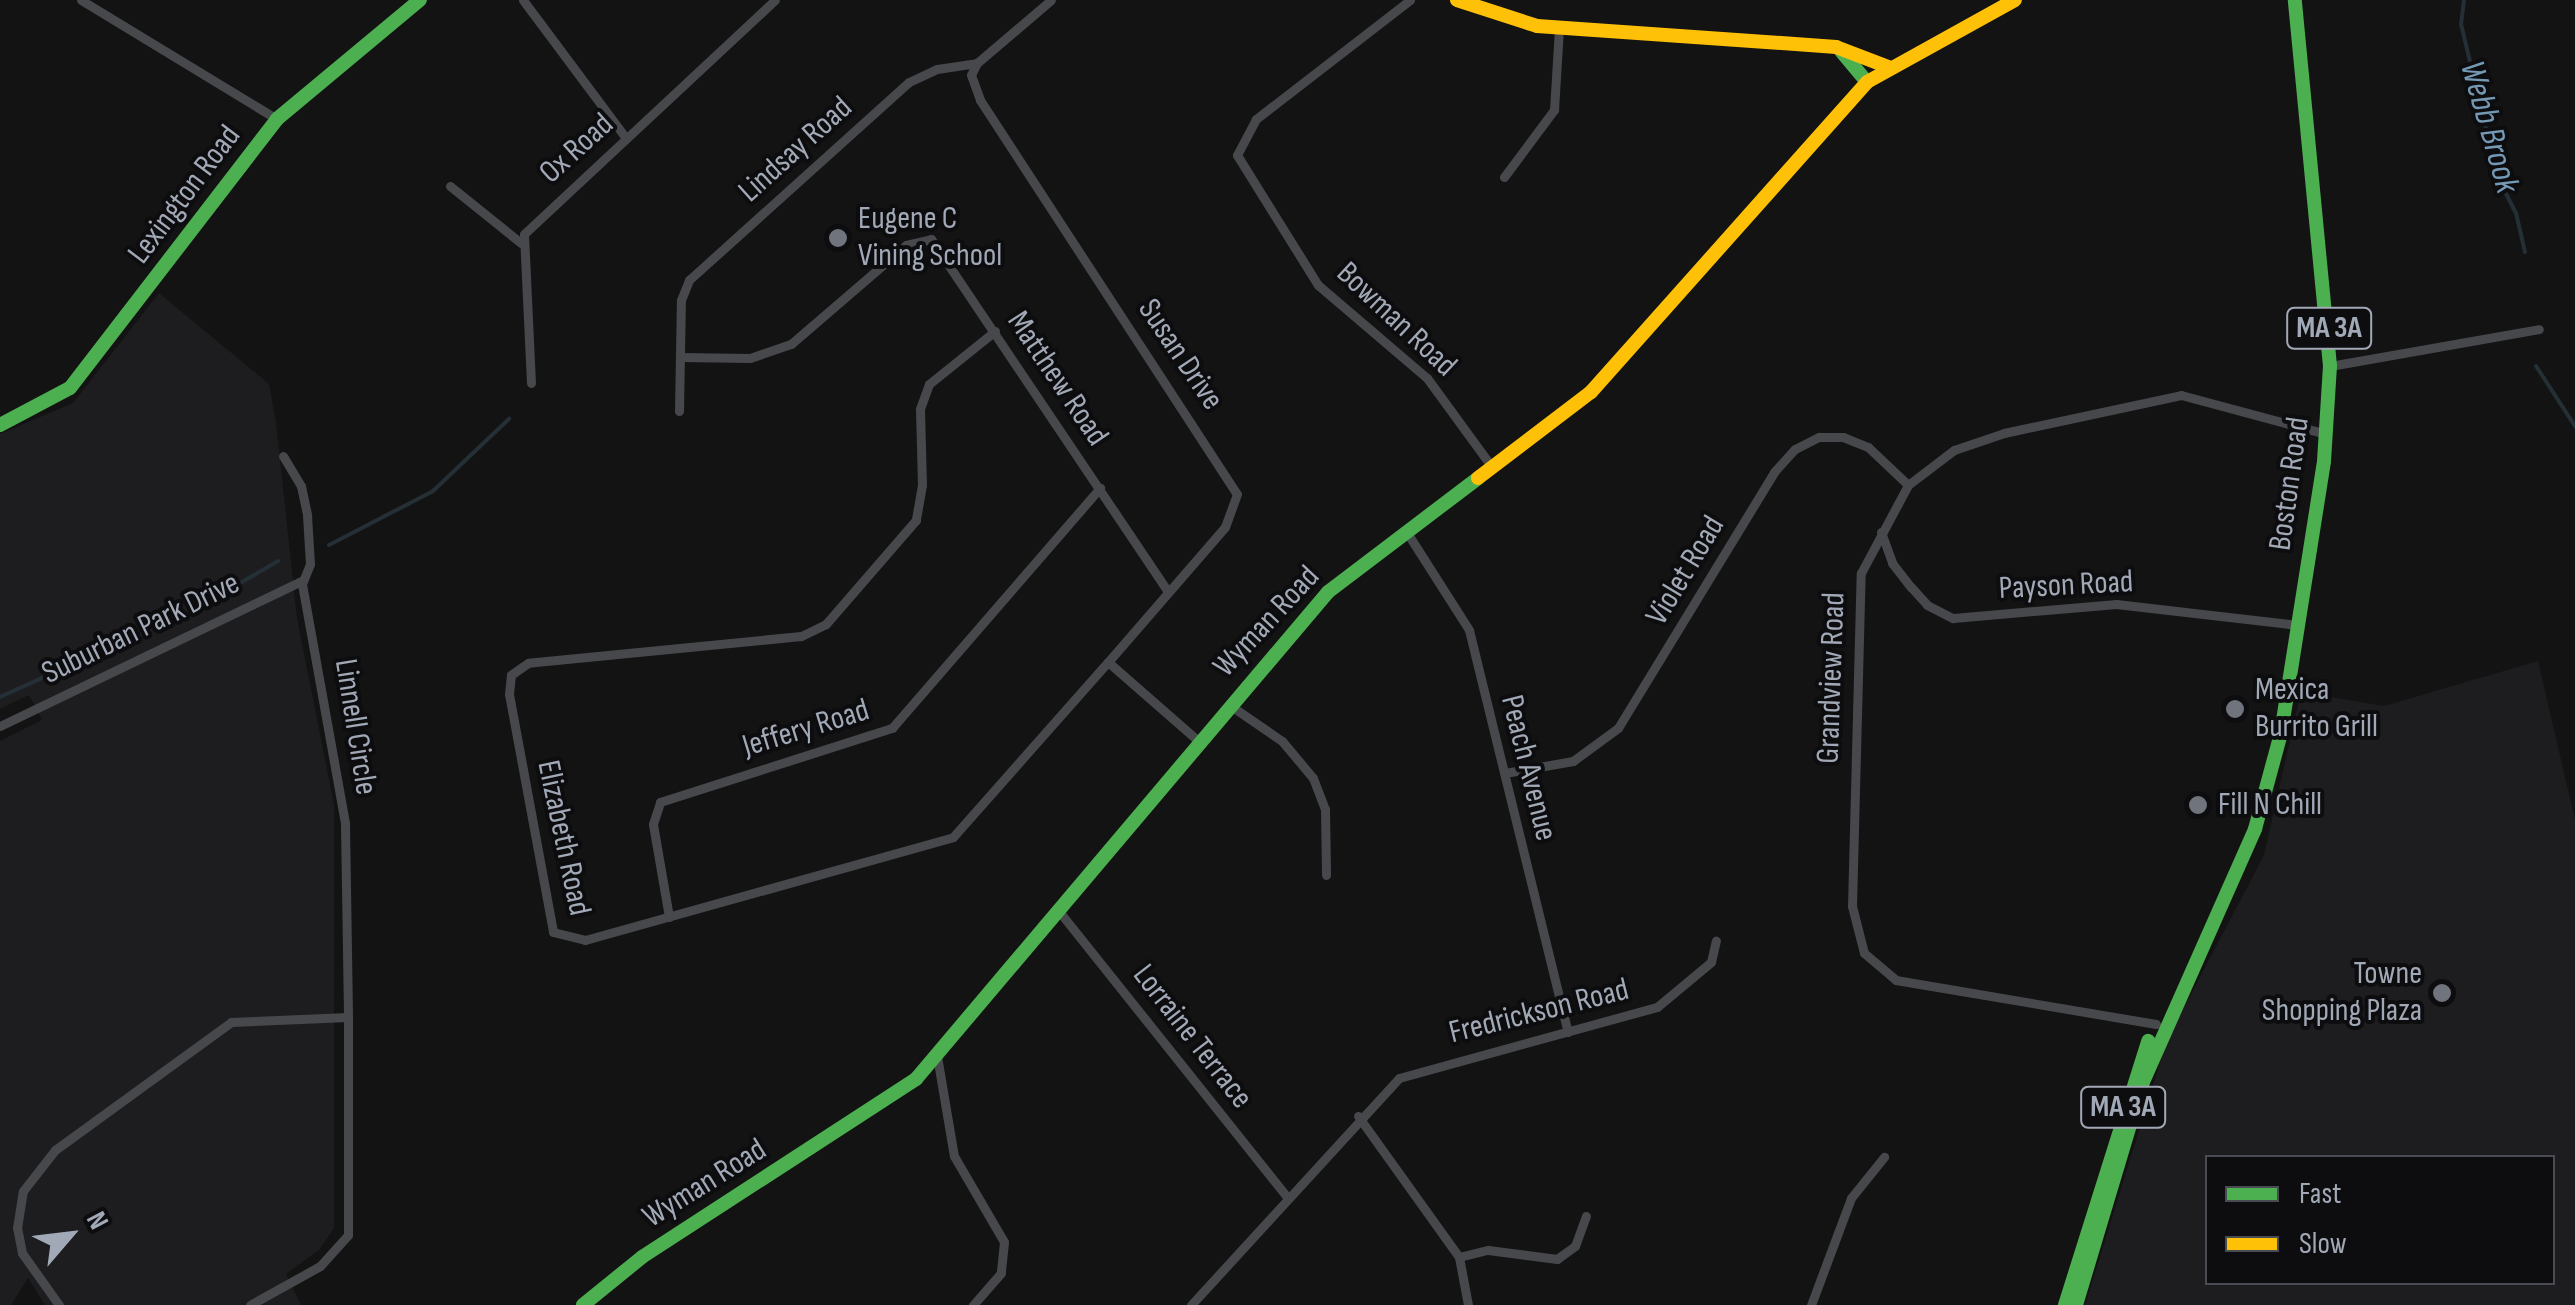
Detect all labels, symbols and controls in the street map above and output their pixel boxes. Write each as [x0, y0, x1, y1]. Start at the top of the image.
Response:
water label: Webb Brook [2450, 56, 2528, 198]
street label: Lindsay Road [731, 89, 861, 211]
street label: Ox Road [532, 106, 622, 192]
street label: Lexington Road [121, 118, 249, 272]
place label: Eugene C Vining School [858, 201, 1002, 276]
marker: Eugene C Vining School [827, 227, 849, 249]
street label: Bowman Road [1328, 255, 1464, 385]
street label: Susan Drive [1129, 292, 1231, 418]
road number: MA 3A [2284, 303, 2374, 353]
street label: Matthew Road [998, 305, 1116, 453]
street label: Boston Road [2262, 415, 2318, 553]
street label: Violet Road [1639, 509, 1733, 633]
street label: Wyman Road [1206, 558, 1328, 686]
street label: Payson Road [1998, 563, 2134, 609]
street label: Suburban Park Drive [36, 565, 246, 693]
street label: Grandview Road [1810, 592, 1854, 764]
street label: Linnell Circle [325, 656, 385, 798]
place label: Mexica Burrito Grill [2255, 672, 2378, 747]
street label: Peach Avenue [1491, 691, 1565, 845]
street label: Jeffery Road [738, 692, 874, 766]
marker: Mexica Burrito Grill [2224, 698, 2246, 720]
street label: Elizabeth Road [528, 757, 598, 919]
place label: Fill N Chill [2218, 786, 2322, 824]
marker: Fill N Chill [2187, 794, 2209, 816]
place label: Towne Shopping Plaza [2262, 956, 2422, 1031]
street label: Lorraine Terrace [1124, 957, 1260, 1117]
street label: Fredrickson Road [1445, 971, 1633, 1053]
marker: Towne Shopping Plaza [2431, 982, 2453, 1004]
road number: MA 3A [2078, 1082, 2168, 1132]
street label: Wyman Road [636, 1131, 774, 1237]
legend [2205, 1155, 2555, 1285]
text: Fast [2299, 1176, 2341, 1212]
north arrow [20, 1185, 120, 1285]
text: N [79, 1206, 115, 1235]
text: Slow [2299, 1226, 2347, 1262]

